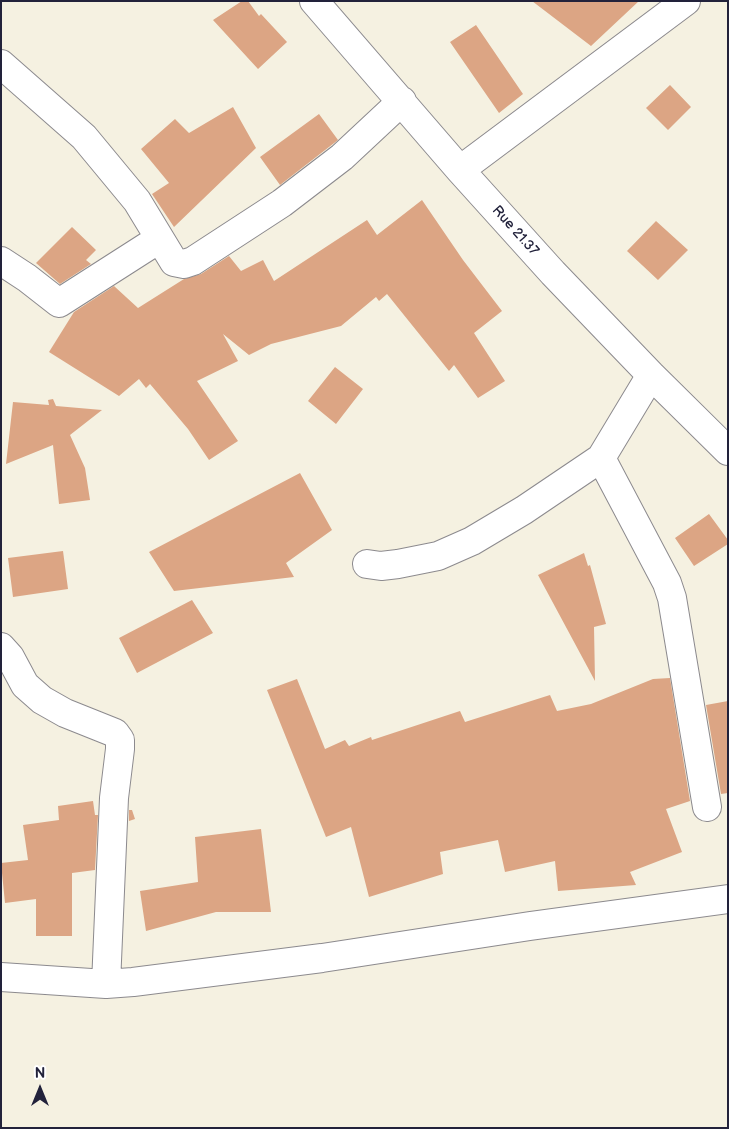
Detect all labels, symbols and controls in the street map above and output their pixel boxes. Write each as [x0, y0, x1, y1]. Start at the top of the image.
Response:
street label: Rue 21.37 [488, 203, 542, 259]
north arrow [15, 1064, 65, 1114]
text: N [35, 1065, 45, 1082]

